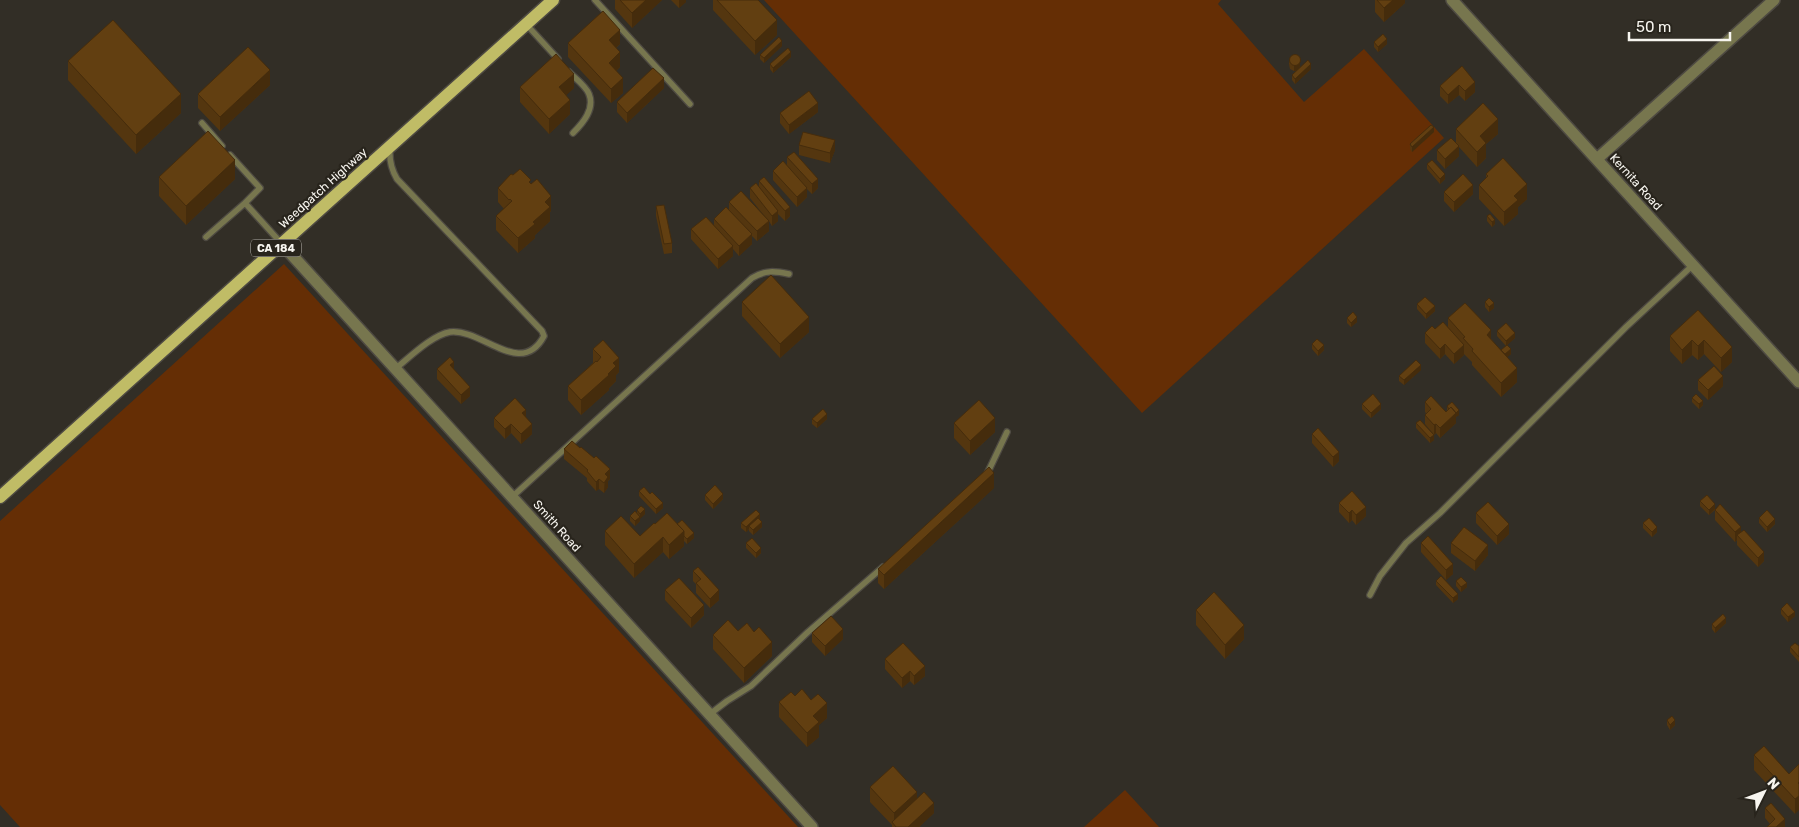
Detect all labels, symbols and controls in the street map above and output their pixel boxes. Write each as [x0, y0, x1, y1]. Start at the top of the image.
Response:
scale bar [1629, 10, 1730, 42]
text: 50 m [1636, 18, 1671, 36]
street label: Weedpatch Highway [276, 145, 370, 231]
street label: Kernita Road [1607, 151, 1665, 213]
road number: CA 184 [251, 240, 301, 256]
street label: Smith Road [530, 497, 584, 555]
north arrow [1739, 767, 1789, 817]
text: N [1764, 774, 1783, 793]

